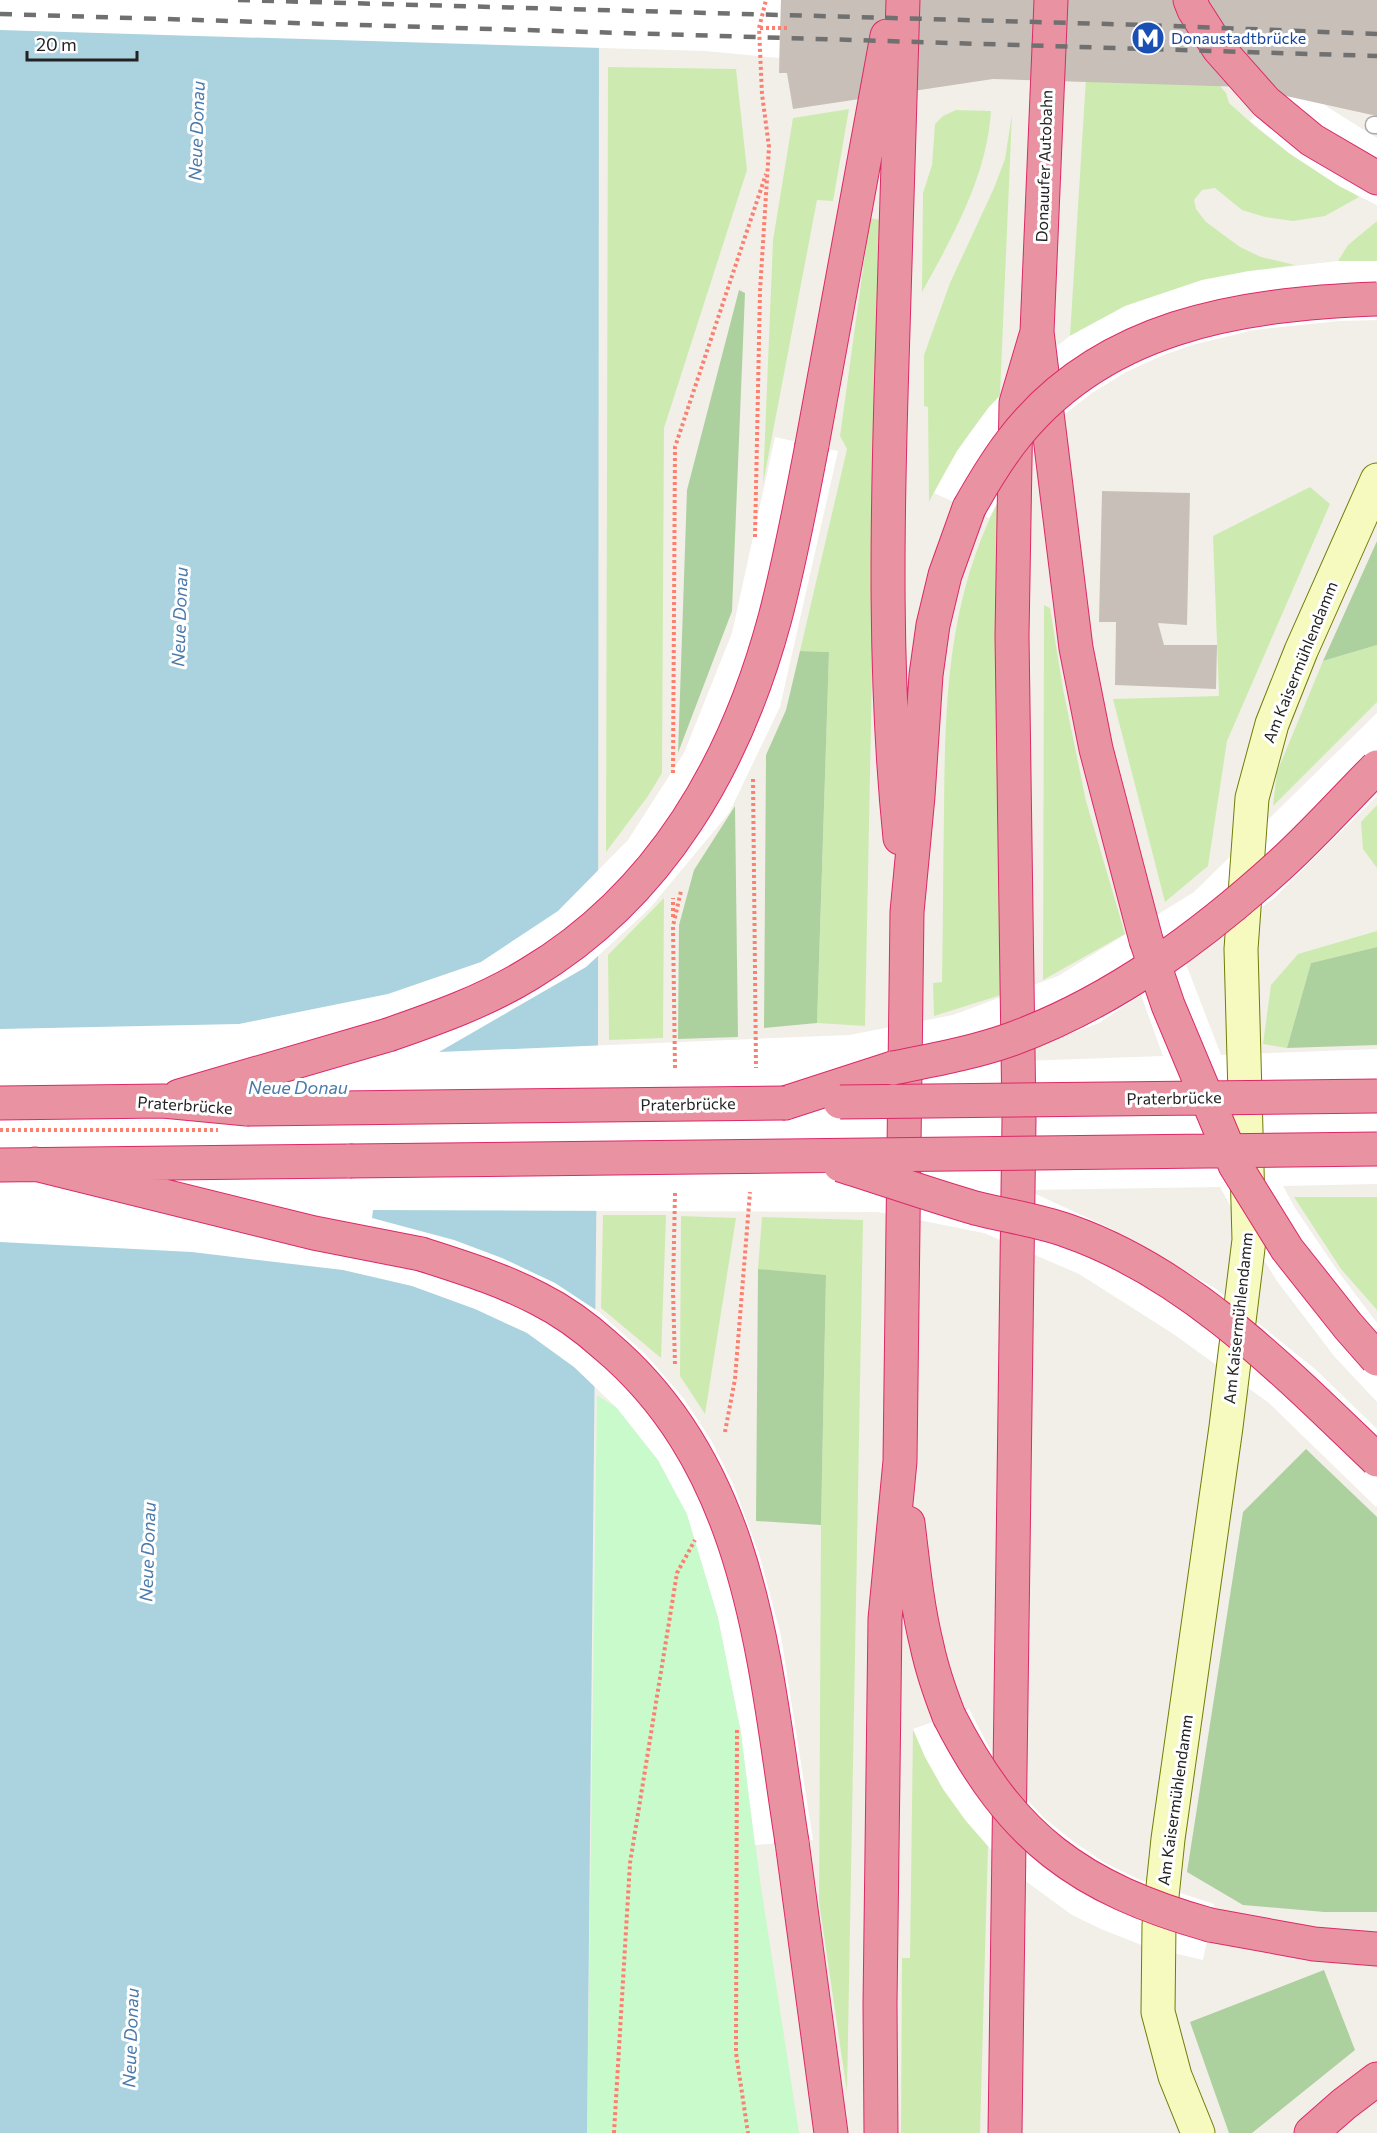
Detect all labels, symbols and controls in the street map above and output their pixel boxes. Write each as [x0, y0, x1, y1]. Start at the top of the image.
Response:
metro station icon: Donaustadtbrücke [1130, 20, 1166, 56]
scale bar [27, 24, 136, 62]
place label: Donaustadtbrücke [1171, 28, 1306, 47]
text: 20 m [36, 33, 77, 55]
water label: Neue Donau [183, 81, 209, 181]
street label: Donauufer Autobahn [1031, 89, 1056, 243]
water label: Neue Donau [166, 567, 192, 667]
street label: Am Kaisermühlendamm [1258, 578, 1341, 745]
water label: Neue Donau [248, 1076, 348, 1098]
street label: Praterbrücke [1126, 1087, 1222, 1108]
street label: Praterbrücke [137, 1092, 233, 1117]
street label: Praterbrücke [640, 1093, 736, 1114]
street label: Am Kaisermühlendamm [1219, 1231, 1256, 1405]
water label: Neue Donau [134, 1502, 160, 1602]
street label: Am Kaisermühlendamm [1153, 1713, 1196, 1887]
water label: Neue Donau [117, 1988, 143, 2088]

